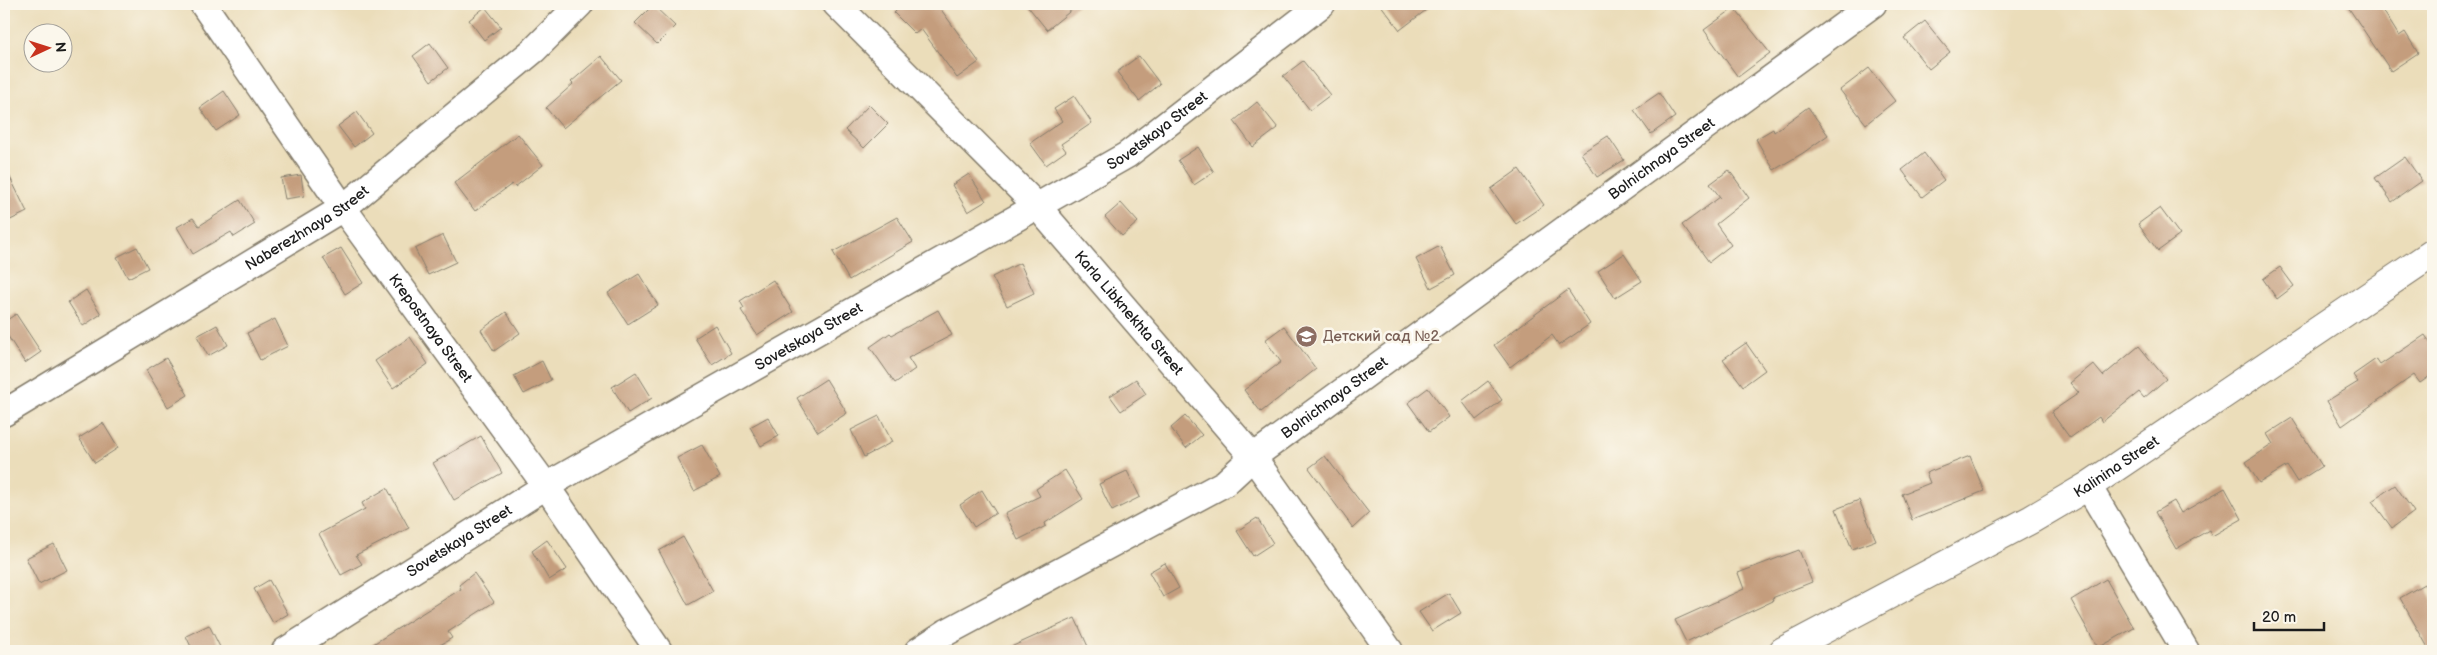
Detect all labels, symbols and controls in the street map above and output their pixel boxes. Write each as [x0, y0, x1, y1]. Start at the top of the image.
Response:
north arrow [22, 22, 72, 72]
text: N [52, 41, 69, 53]
street label: Sovetskaya Street [1103, 87, 1211, 174]
street label: Bolnichnaya Street [1604, 113, 1719, 204]
street label: Naberezhnaya Street [241, 181, 373, 275]
street label: Karla Libknekhta Street [1070, 247, 1188, 379]
street label: Krepostnaya Street [385, 270, 477, 386]
street label: Sovetskaya Street [751, 298, 866, 375]
school or university icon: Детский сад №2 [1295, 324, 1319, 348]
place label: Детский сад №2 [1323, 327, 1439, 346]
street label: Bolnichnaya Street [1277, 352, 1392, 443]
street label: Kalinina Street [2070, 431, 2163, 502]
street label: Sovetskaya Street [403, 500, 516, 581]
scale bar [2254, 600, 2324, 632]
text: 20 m [2262, 608, 2296, 627]

